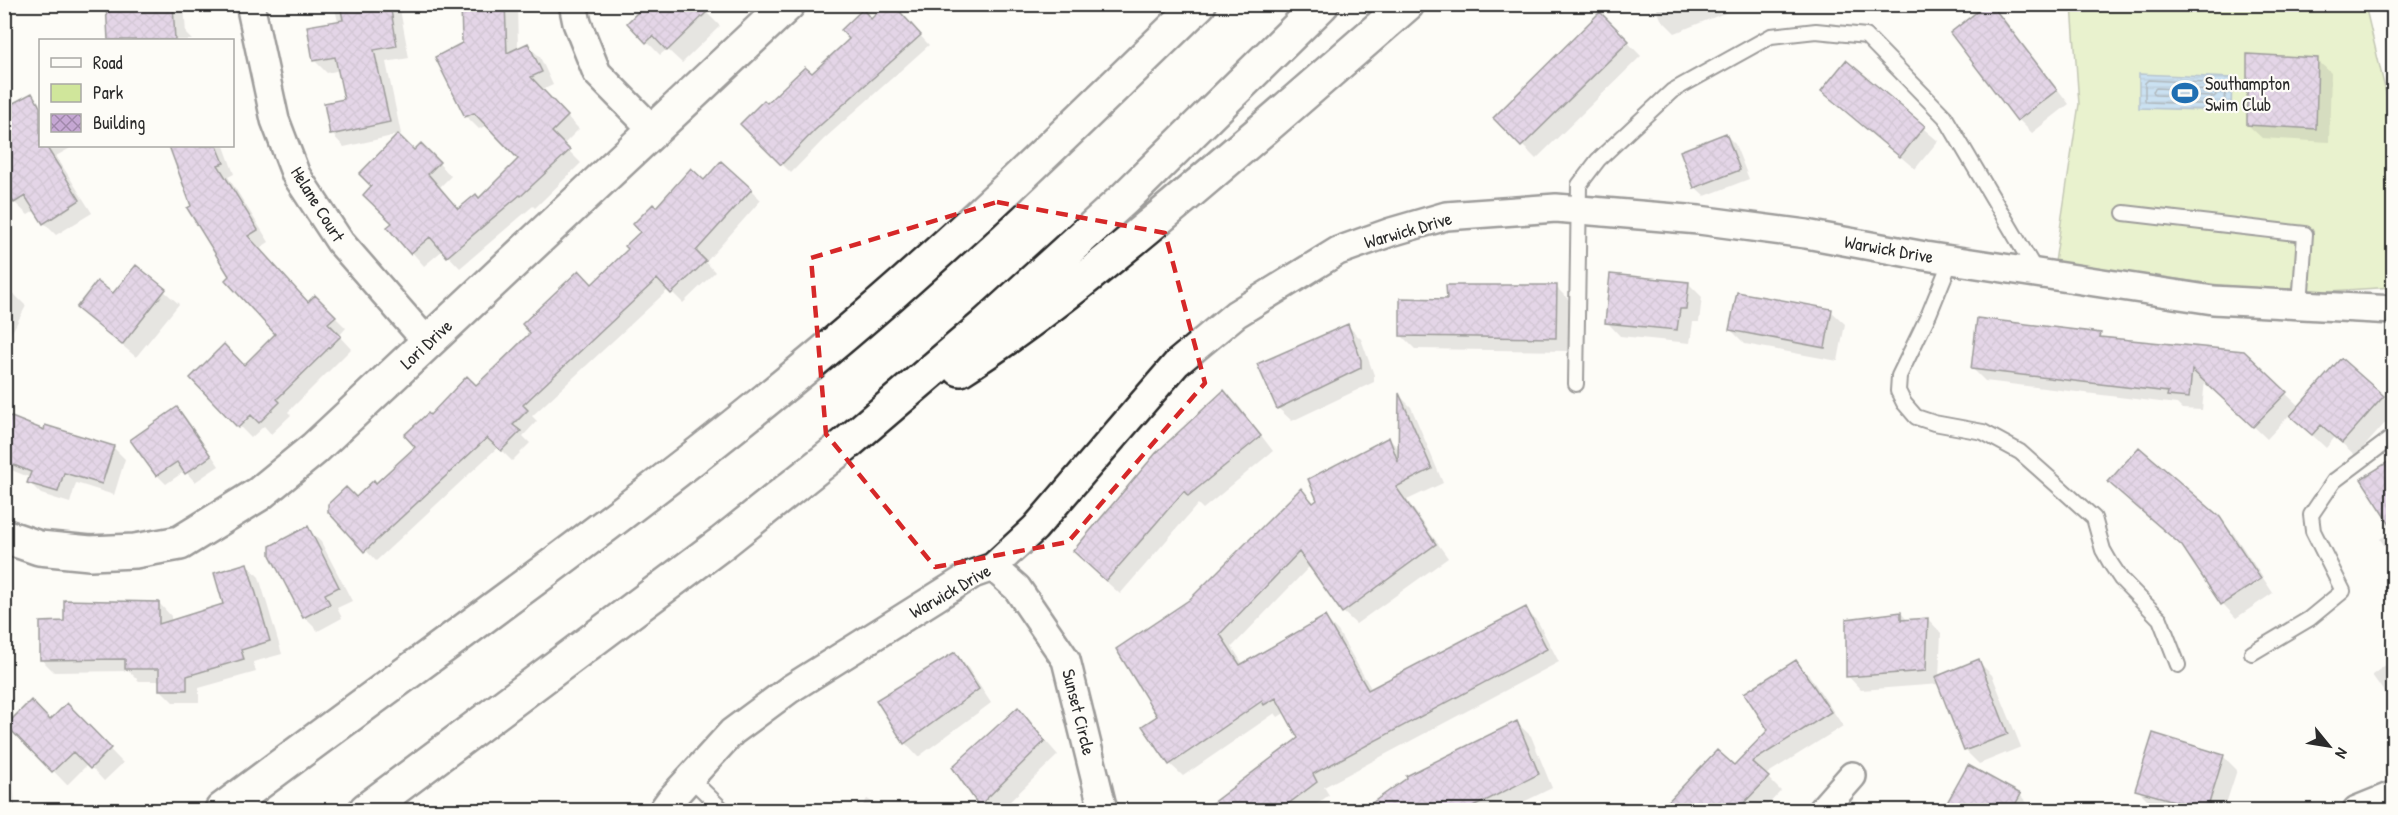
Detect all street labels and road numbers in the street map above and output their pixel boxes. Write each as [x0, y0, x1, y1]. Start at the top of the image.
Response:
street label: Helane Court [285, 162, 351, 247]
street label: Warwick Drive [1361, 206, 1455, 254]
street label: Warwick Drive [1843, 229, 1935, 269]
street label: Lori Drive [394, 313, 458, 375]
street label: Warwick Drive [905, 558, 995, 624]
street label: Sunset Circle [1056, 666, 1102, 758]

